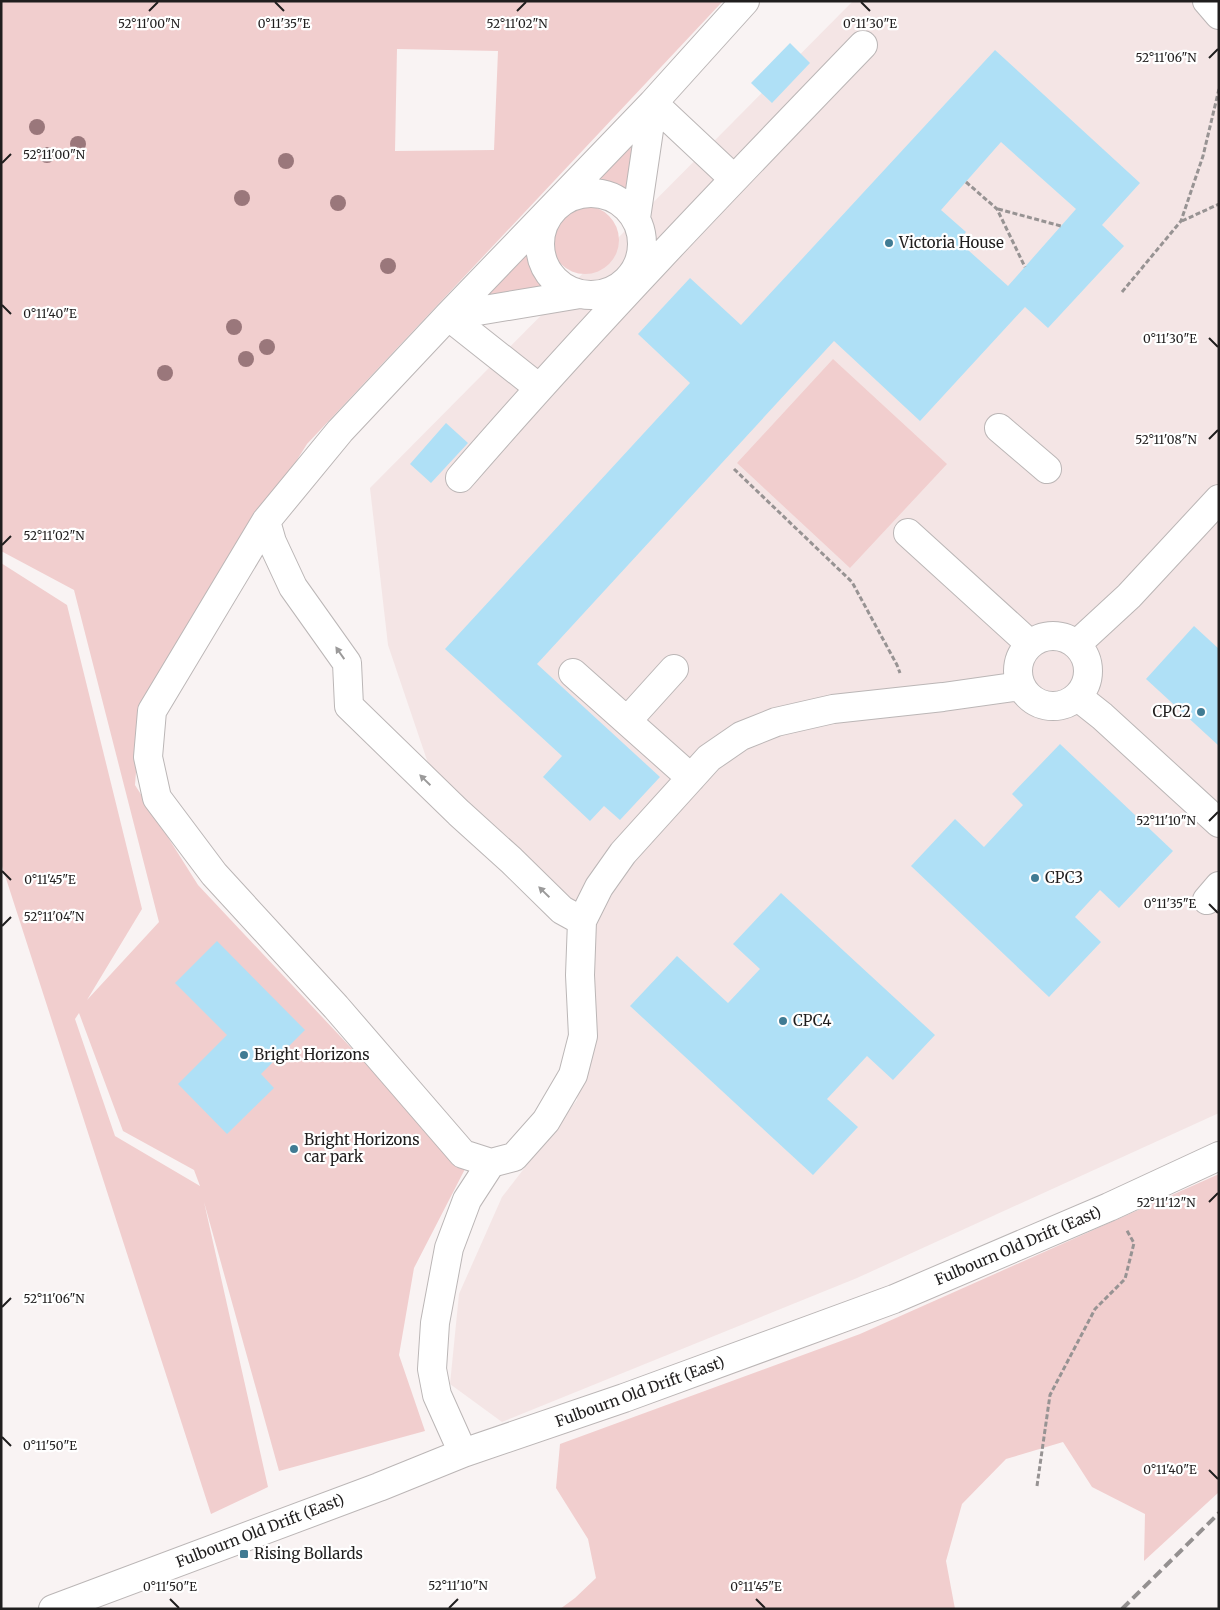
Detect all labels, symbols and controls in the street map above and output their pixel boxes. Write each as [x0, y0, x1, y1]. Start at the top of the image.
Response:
text: 52°11'00"N [118, 16, 181, 31]
text: 0°11'35"E [258, 16, 311, 31]
text: 52°11'02"N [487, 16, 548, 31]
text: 0°11'30"E [843, 16, 897, 31]
text: 52°11'06"N [1135, 50, 1197, 65]
text: 52°11'00"N [23, 147, 86, 162]
place label: Victoria House [898, 233, 1004, 252]
marker: Victoria House [883, 237, 895, 249]
text: 0°11'40"E [23, 306, 77, 321]
text: 0°11'30"E [1143, 331, 1197, 346]
text: 52°11'08"N [1135, 432, 1197, 447]
text: 52°11'02"N [24, 528, 85, 543]
one-way arrow [334, 647, 345, 660]
place label: CPC2 [1153, 702, 1191, 721]
marker: CPC2 [1195, 706, 1207, 718]
one-way arrow [420, 775, 432, 787]
text: 52°11'10"N [1136, 813, 1197, 828]
place label: CPC3 [1045, 868, 1083, 887]
text: 0°11'45"E [24, 872, 76, 887]
marker: CPC3 [1029, 872, 1041, 884]
one-way arrow [538, 886, 550, 898]
text: 0°11'35"E [1144, 896, 1197, 911]
text: 52°11'04"N [24, 909, 85, 924]
place label: CPC4 [793, 1011, 831, 1030]
marker: CPC4 [777, 1015, 789, 1027]
place label: Bright Horizons [254, 1045, 370, 1064]
marker: Bright Horizons [238, 1049, 250, 1061]
place label: Bright Horizons car park [304, 1130, 420, 1166]
marker: Bright Horizons car park [288, 1143, 300, 1155]
text: 52°11'12"N [1136, 1195, 1196, 1210]
street label: Fulbourn Old Drift (East) [932, 1202, 1104, 1289]
text: 52°11'06"N [23, 1291, 85, 1306]
street label: Fulbourn Old Drift (East) [553, 1352, 727, 1431]
text: 0°11'50"E [23, 1438, 77, 1453]
text: 0°11'40"E [1143, 1462, 1197, 1477]
street label: Fulbourn Old Drift (East) [173, 1490, 347, 1571]
place label: Rising Bollards [254, 1544, 363, 1563]
marker: Rising Bollards [238, 1548, 250, 1560]
text: 52°11'10"N [428, 1578, 489, 1593]
text: 0°11'50"E [143, 1579, 197, 1594]
text: 0°11'45"E [730, 1579, 782, 1594]

